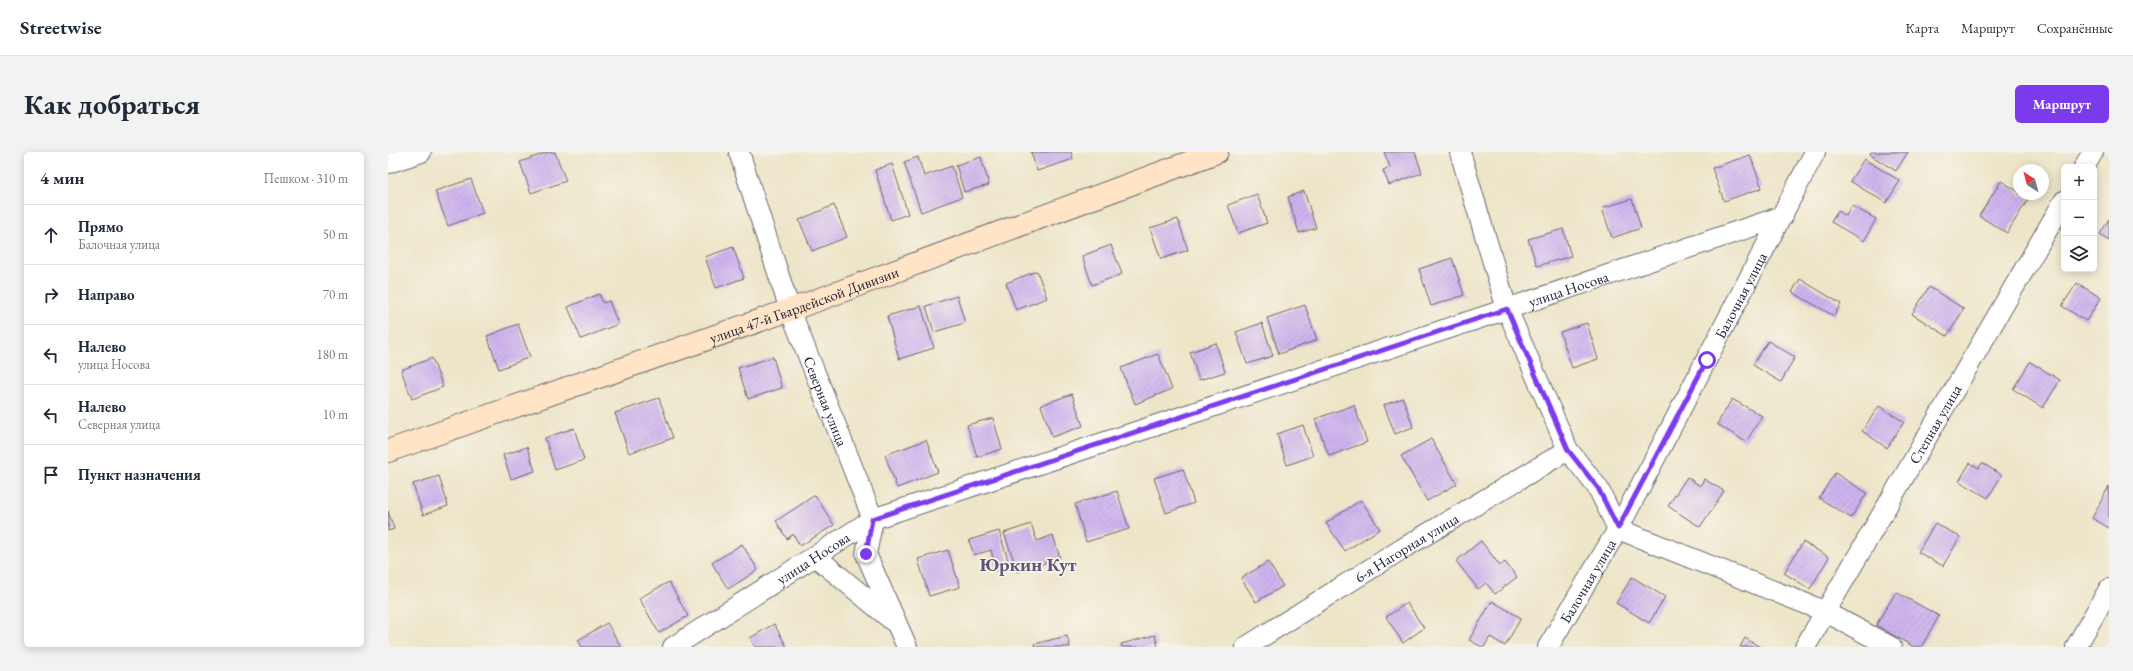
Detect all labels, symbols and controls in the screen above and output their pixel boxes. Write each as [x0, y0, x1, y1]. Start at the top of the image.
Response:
text: Streetwise [20, 15, 102, 40]
text: Карта [1906, 19, 1939, 37]
text: Маршрут [1961, 19, 2015, 37]
text: Сохранённые [2037, 19, 2113, 37]
button: Маршрут [2015, 85, 2109, 123]
text: Как добраться [24, 86, 200, 122]
north arrow [2013, 164, 2049, 200]
map controls [2061, 164, 2097, 272]
button: + [2061, 164, 2097, 200]
text: 4 мин [40, 167, 84, 189]
text: Пешком · 310 m [264, 170, 348, 187]
button: − [2061, 200, 2097, 236]
text: Прямо [78, 217, 123, 236]
icon: ahead [40, 224, 62, 246]
text: 50 m [323, 226, 348, 243]
text: Балочная улица [78, 236, 160, 253]
button: layers [2061, 236, 2097, 272]
street label: Балочная улица [1710, 249, 1771, 342]
street label: улица 47-й Гвардейской Дивизии [707, 261, 901, 347]
street label: улица Носова [1526, 266, 1611, 311]
icon: right [40, 284, 62, 306]
text: Направо [78, 285, 135, 304]
text: 70 m [323, 286, 348, 303]
text: Налево [78, 337, 126, 356]
icon: left [40, 344, 62, 366]
text: 180 m [317, 346, 348, 363]
route start [1698, 351, 1716, 369]
street label: Северная улица [800, 353, 853, 449]
text: улица Носова [78, 356, 150, 373]
street label: Степная улица [1904, 381, 1965, 467]
text: Налево [78, 397, 126, 416]
icon: left [40, 404, 62, 426]
text: 10 m [323, 406, 348, 423]
text: Северная улица [78, 416, 160, 433]
icon: arrive [40, 464, 62, 486]
text: Пункт назначения [78, 465, 201, 484]
street label: 6-я Нагорная улица [1351, 508, 1462, 586]
street label: улица Носова [773, 527, 853, 588]
street label: Балочная улица [1555, 535, 1620, 626]
route end [857, 545, 875, 563]
district label: Юркин Кут [979, 552, 1077, 577]

